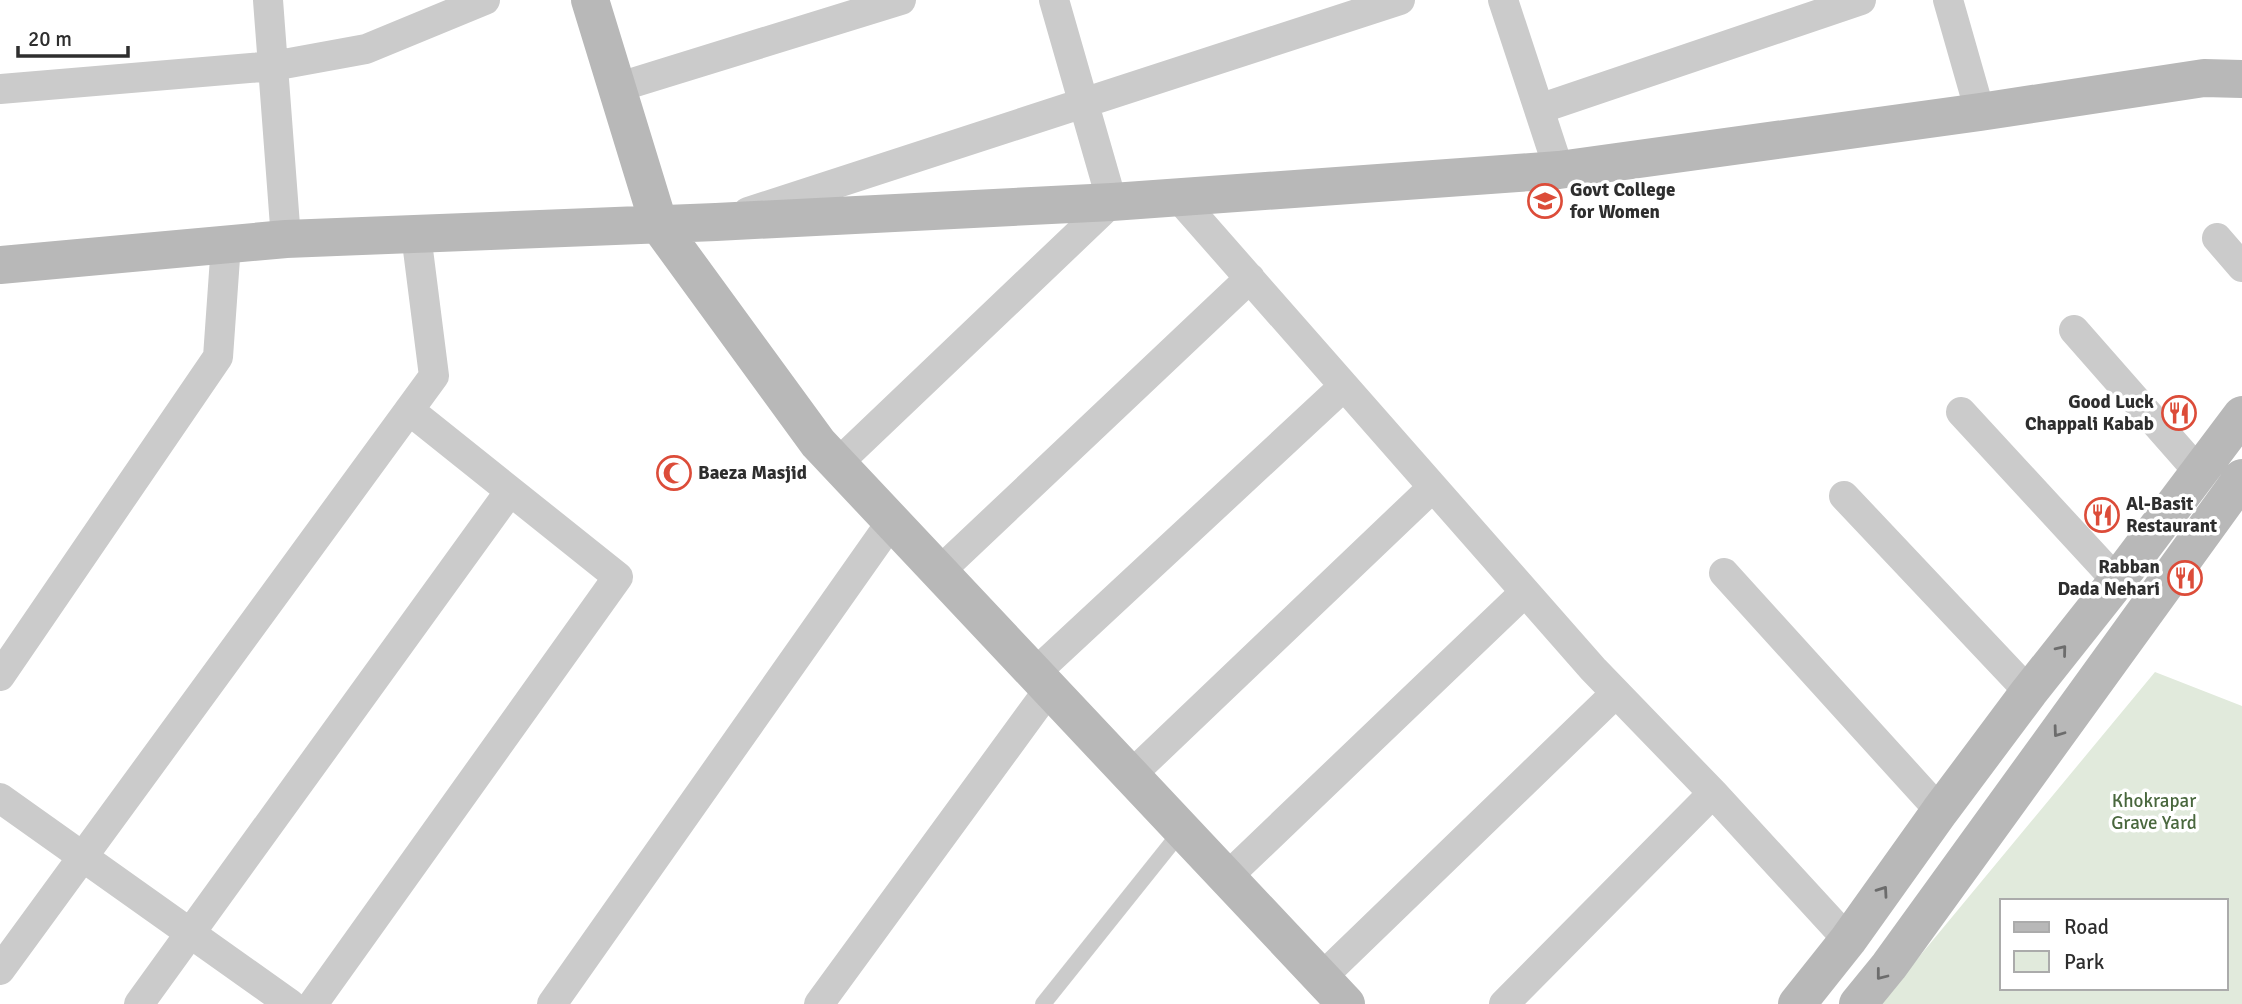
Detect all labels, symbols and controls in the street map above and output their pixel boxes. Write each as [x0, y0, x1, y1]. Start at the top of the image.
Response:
scale bar [18, 14, 128, 58]
text: 20 m [28, 26, 72, 52]
place label: Govt College for Women [1569, 178, 1675, 224]
school or university icon: Govt College for Women [1526, 182, 1564, 220]
place label: Good Luck Chappali Kabab [2025, 390, 2154, 436]
restaurant icon: Good Luck Chappali Kabab [2160, 394, 2198, 432]
mosque icon: Baeza Masjid [655, 454, 693, 492]
place label: Baeza Masjid [698, 461, 807, 485]
place label: Al-Basit Restaurant [2126, 492, 2217, 538]
restaurant icon: Al-Basit Restaurant [2083, 496, 2121, 534]
place label: Rabban Dada Nehari [2057, 555, 2160, 601]
restaurant icon: Rabban Dada Nehari [2166, 559, 2204, 597]
one-way arrow [2054, 645, 2067, 657]
one-way arrow [2054, 724, 2066, 736]
park label: Khokrapar Grave Yard [2111, 789, 2197, 835]
one-way arrow [1875, 886, 1887, 899]
legend [2000, 899, 2228, 990]
text: Road [2064, 914, 2109, 940]
text: Park [2064, 949, 2105, 975]
one-way arrow [1877, 968, 1890, 980]

